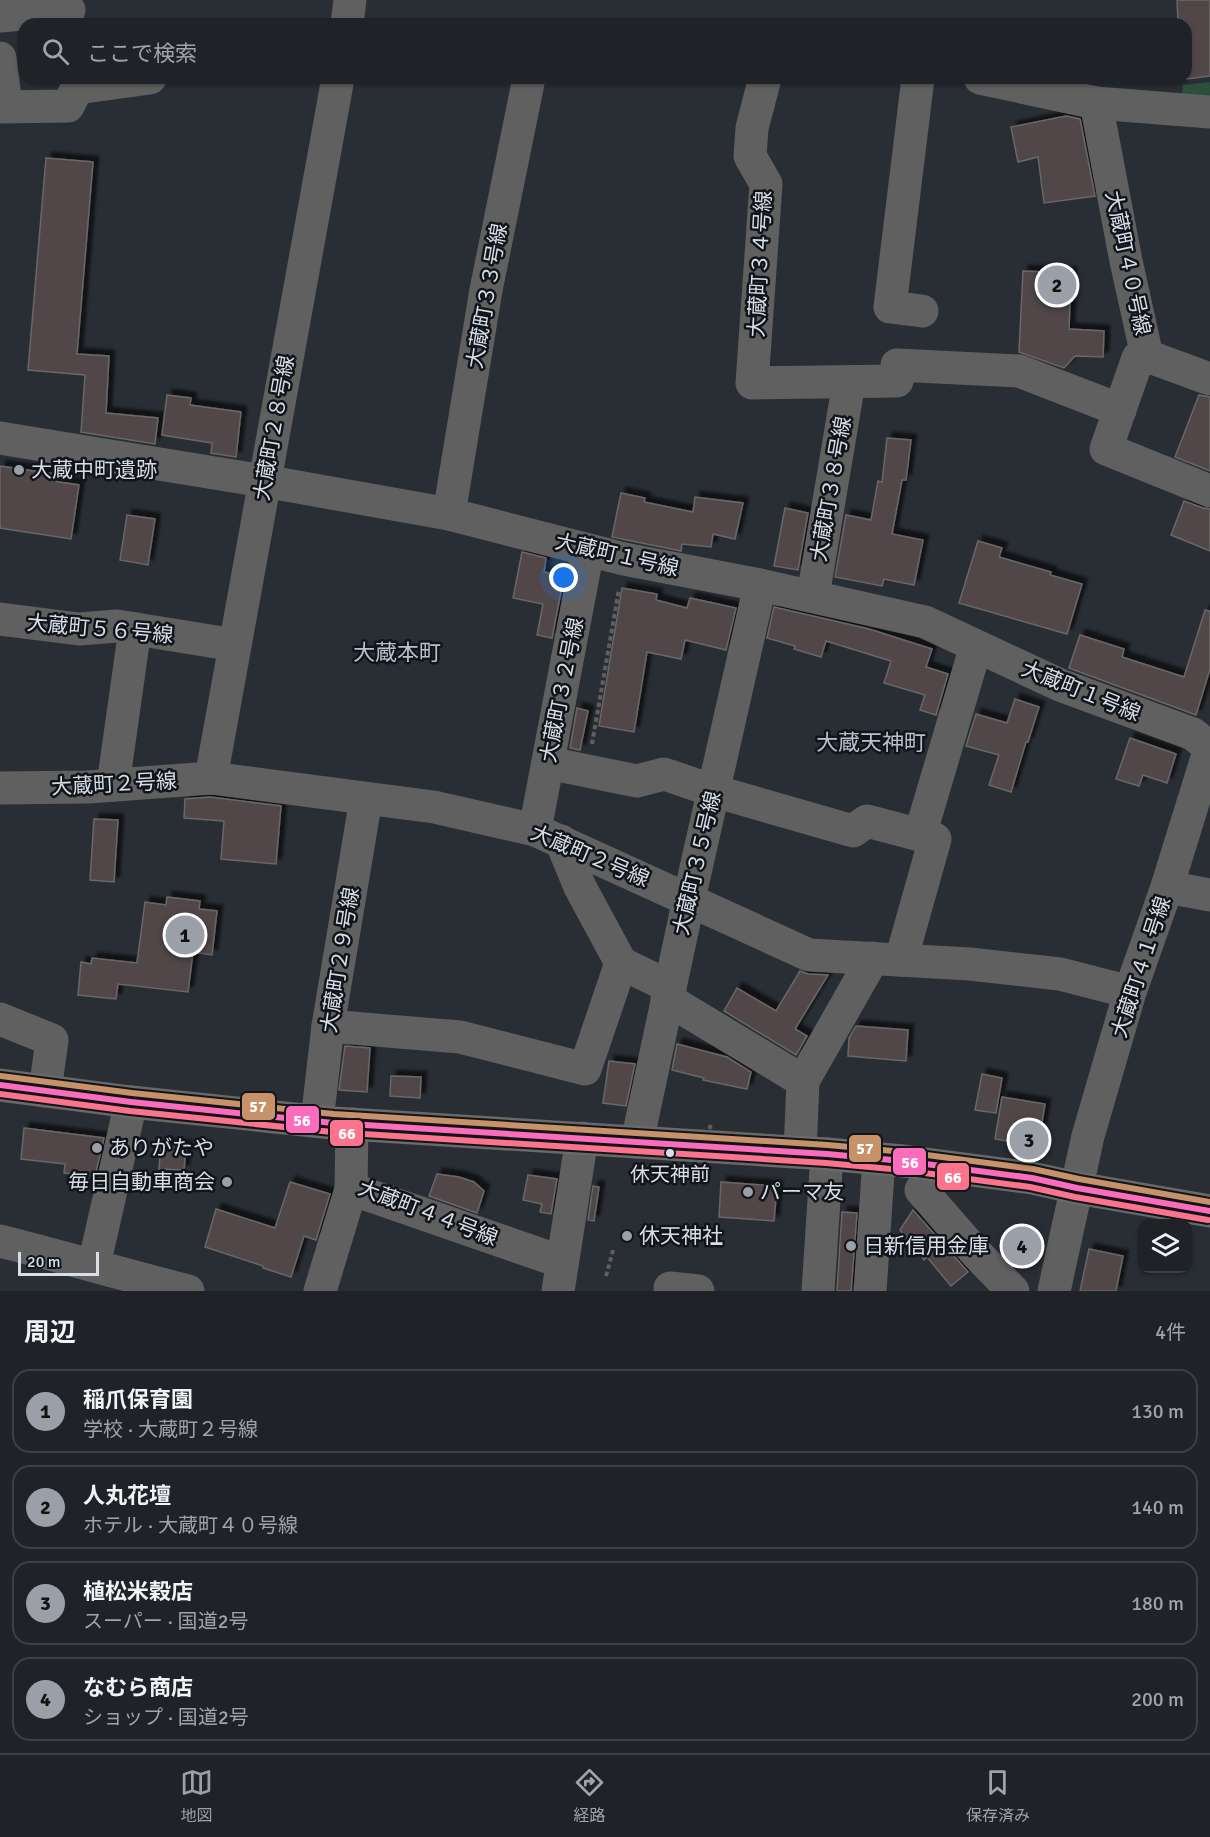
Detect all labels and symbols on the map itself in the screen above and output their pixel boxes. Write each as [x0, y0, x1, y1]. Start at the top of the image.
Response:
street label: 大蔵町４０号線 [1100, 188, 1156, 338]
street label: 大蔵町３４号線 [743, 190, 777, 338]
street label: 大蔵町３３号線 [461, 221, 513, 371]
pin: 2 [1038, 262, 1076, 308]
street label: 大蔵町２８号線 [248, 353, 300, 503]
street label: 大蔵町３８号線 [805, 414, 857, 564]
place label: 大蔵中町遺跡 [31, 457, 157, 483]
marker: 大蔵中町遺跡 [12, 463, 26, 477]
street label: 大蔵町１号線 [553, 528, 681, 582]
your location [549, 563, 578, 592]
street label: 大蔵町５６号線 [26, 610, 174, 648]
street label: 大蔵町３２号線 [535, 615, 589, 765]
district label: 大蔵本町 [353, 639, 441, 666]
street label: 大蔵町１号線 [1018, 655, 1144, 727]
district label: 大蔵天神町 [816, 729, 926, 756]
street label: 大蔵町２号線 [50, 768, 178, 800]
street label: 大蔵町３５号線 [668, 788, 726, 938]
street label: 大蔵町２号線 [527, 819, 653, 893]
street label: 大蔵町２９号線 [316, 885, 364, 1035]
street label: 大蔵町４１号線 [1106, 893, 1176, 1041]
pin: 1 [166, 912, 204, 958]
line badge: 57 [241, 1092, 276, 1121]
text: 57 [249, 1097, 267, 1117]
line badge: 56 [285, 1105, 320, 1134]
text: 56 [293, 1111, 311, 1131]
pin: 3 [1010, 1118, 1048, 1162]
line badge: 66 [329, 1119, 364, 1147]
text: 66 [338, 1124, 356, 1144]
line badge: 57 [848, 1134, 882, 1163]
place label: ありがたや [109, 1135, 214, 1161]
text: 57 [856, 1139, 874, 1159]
marker: ありがたや [90, 1141, 104, 1155]
marker: 休天神前 [664, 1147, 676, 1159]
line badge: 56 [892, 1147, 927, 1176]
text: 56 [901, 1153, 919, 1173]
place label: 休天神前 [630, 1162, 710, 1187]
line badge: 66 [936, 1162, 970, 1191]
text: 66 [944, 1168, 962, 1188]
place label: 毎日自動車商会 [68, 1169, 215, 1195]
marker: 毎日自動車商会 [220, 1175, 234, 1189]
street label: 大蔵町４４号線 [355, 1175, 501, 1251]
place label: パーマ友 [760, 1179, 844, 1205]
marker: パーマ友 [741, 1185, 755, 1199]
place label: 休天神社 [639, 1223, 723, 1249]
pin: 4 [1002, 1224, 1042, 1268]
marker: 休天神社 [620, 1229, 634, 1243]
place label: 日新信用金庫 [863, 1233, 989, 1259]
marker: 日新信用金庫 [844, 1239, 858, 1253]
scale bar [18, 1249, 99, 1276]

